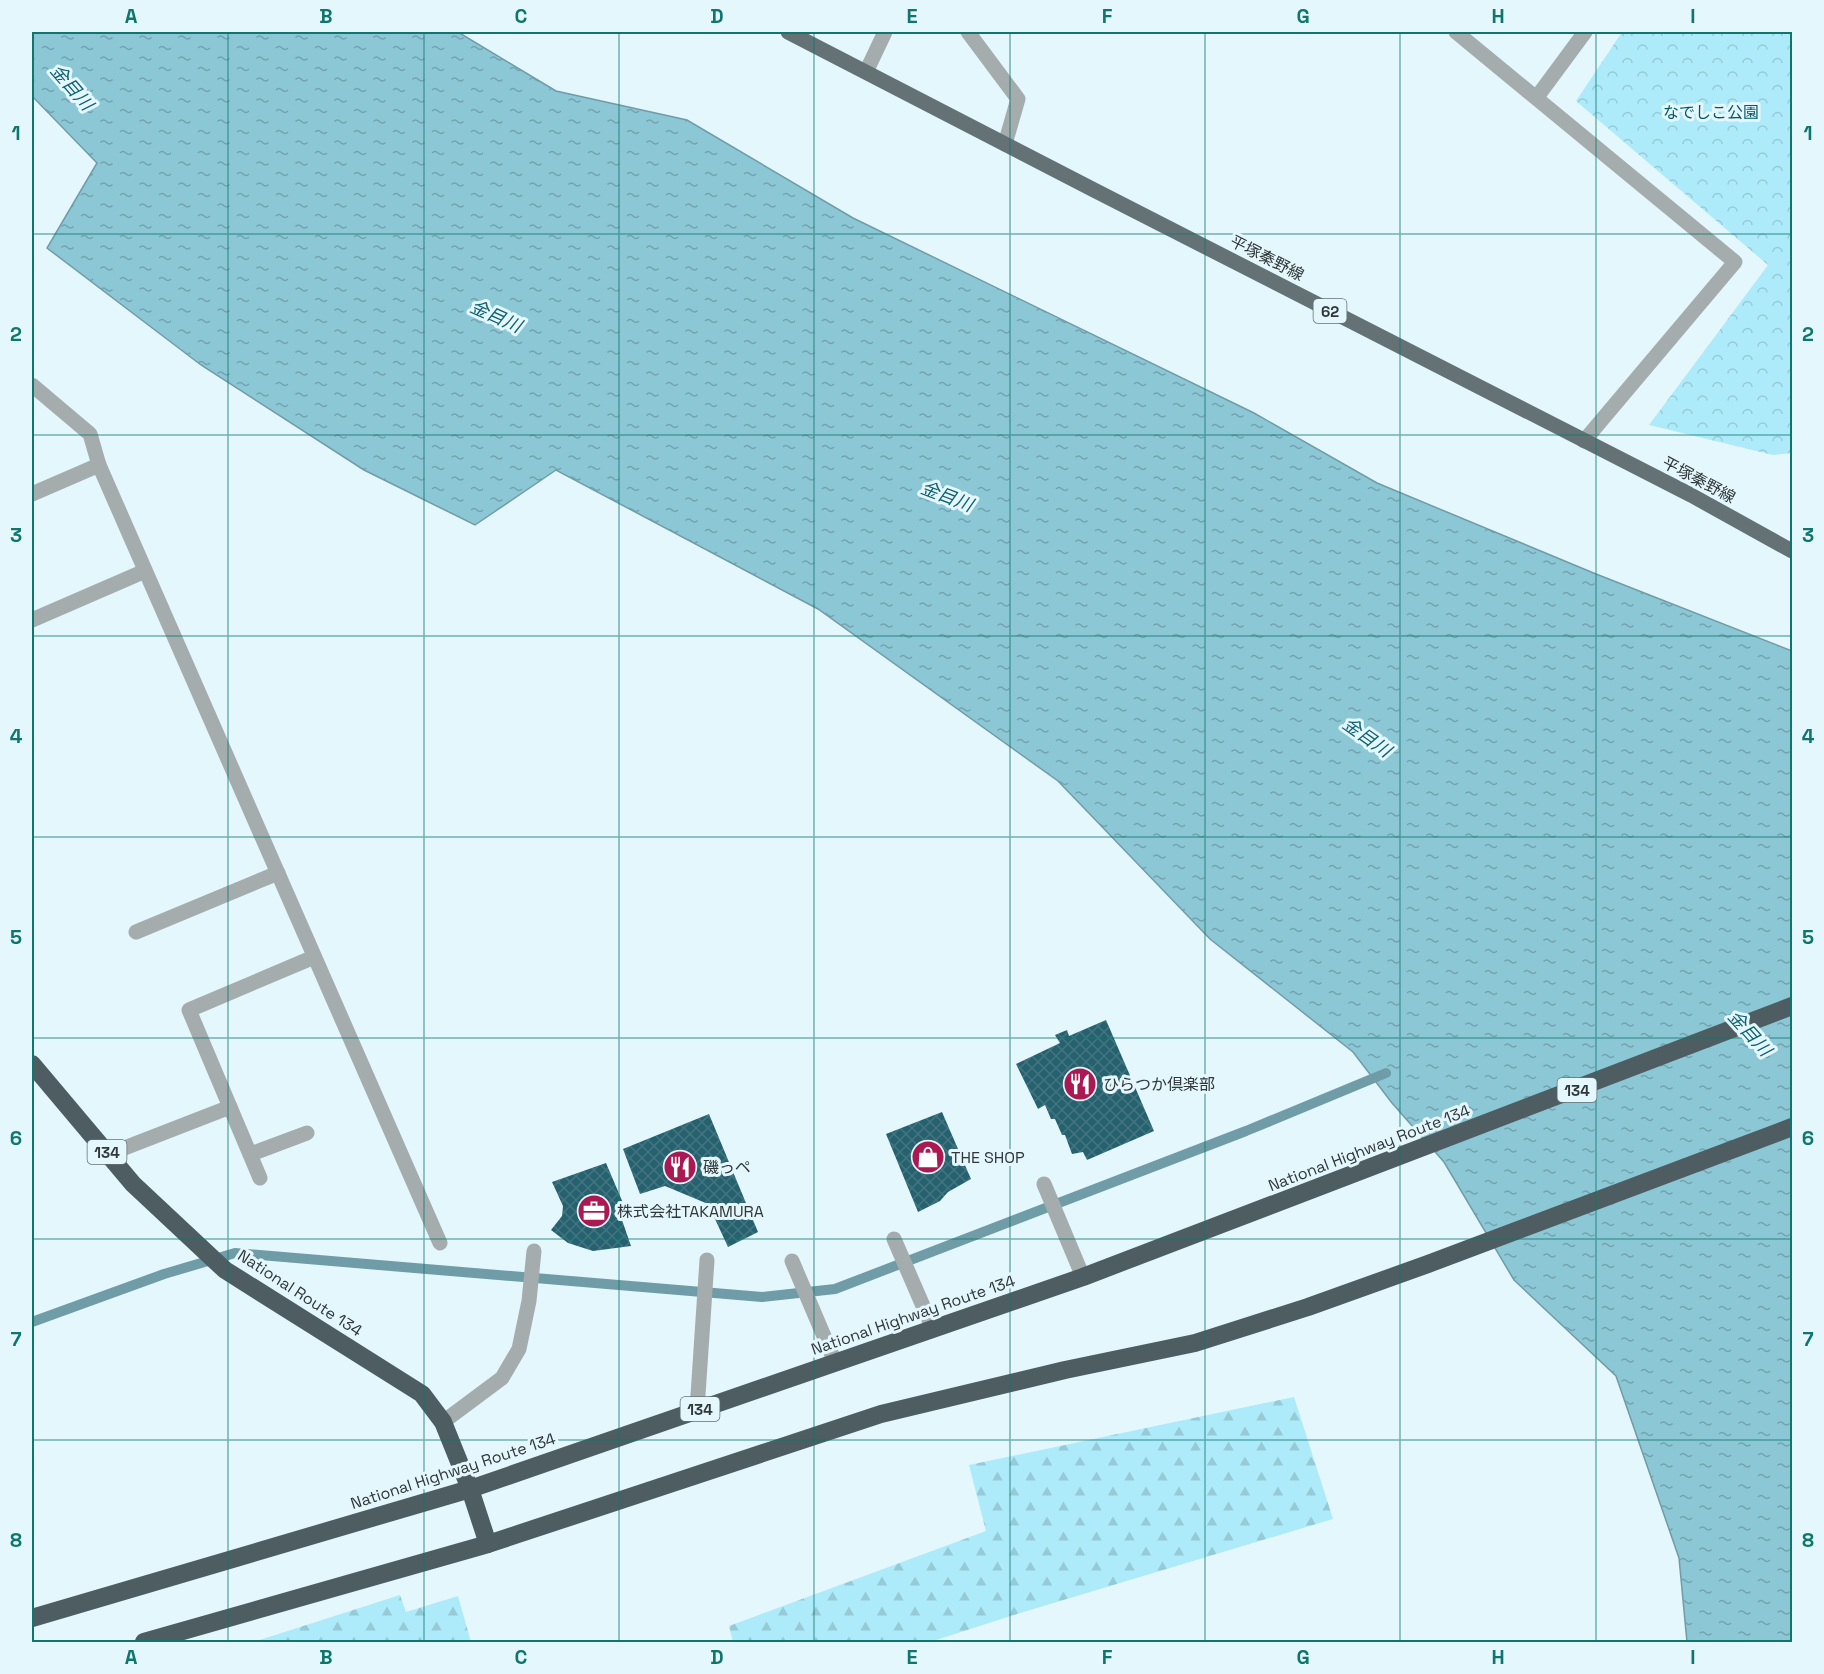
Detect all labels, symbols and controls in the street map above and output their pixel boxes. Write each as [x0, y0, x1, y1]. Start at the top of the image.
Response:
text: A [125, 3, 138, 29]
text: B [319, 3, 333, 29]
text: C [515, 3, 528, 29]
text: D [710, 3, 724, 29]
text: E [906, 3, 918, 29]
text: F [1102, 3, 1113, 29]
text: G [1296, 3, 1310, 29]
text: H [1491, 3, 1505, 29]
text: I [1690, 3, 1696, 29]
water label: 金目川 [46, 59, 100, 116]
park label: なでしこ公園 [1663, 102, 1759, 123]
text: 1 [11, 120, 21, 146]
text: 1 [1803, 120, 1813, 146]
street label: 平塚秦野線 [1227, 230, 1307, 286]
water label: 金目川 [467, 295, 527, 338]
road number: 62 [1314, 299, 1346, 323]
text: 2 [10, 321, 22, 347]
text: 2 [1802, 321, 1814, 347]
street label: 平塚秦野線 [1659, 452, 1739, 508]
water label: 金目川 [918, 476, 978, 517]
text: 3 [10, 522, 22, 548]
text: 3 [1802, 522, 1814, 548]
water label: 金目川 [1338, 712, 1397, 763]
text: 4 [10, 723, 23, 749]
text: 4 [1802, 723, 1815, 749]
text: 5 [10, 924, 22, 950]
text: 5 [1802, 924, 1814, 950]
water label: 金目川 [1723, 1005, 1778, 1062]
restaurant icon: ひらつか倶楽部 [1062, 1066, 1098, 1102]
place label: ひらつか倶楽部 [1103, 1074, 1215, 1095]
road number: 134 [1558, 1078, 1596, 1102]
street label: National Highway Route 134 [1265, 1100, 1473, 1196]
text: 6 [10, 1125, 22, 1151]
text: 6 [1802, 1125, 1814, 1151]
shop icon: THE SHOP [910, 1139, 946, 1175]
road number: 134 [88, 1140, 126, 1164]
place label: THE SHOP [951, 1147, 1025, 1168]
restaurant icon: 磯っペ [662, 1149, 698, 1185]
place label: 磯っペ [703, 1157, 751, 1178]
office icon: 株式会社TAKAMURA [576, 1193, 612, 1229]
place label: 株式会社TAKAMURA [617, 1201, 764, 1222]
street label: National Route 134 [234, 1245, 366, 1341]
street label: National Highway Route 134 [808, 1270, 1018, 1360]
text: 7 [10, 1326, 22, 1352]
text: 7 [1802, 1326, 1814, 1352]
road number: 134 [680, 1397, 720, 1421]
street label: National Highway Route 134 [348, 1428, 558, 1514]
text: 8 [10, 1527, 22, 1553]
text: 8 [1802, 1527, 1814, 1553]
text: A [125, 1644, 138, 1670]
text: B [319, 1644, 333, 1670]
text: C [515, 1644, 528, 1670]
text: D [710, 1644, 724, 1670]
text: E [906, 1644, 918, 1670]
text: F [1102, 1644, 1113, 1670]
text: G [1296, 1644, 1310, 1670]
text: H [1491, 1644, 1505, 1670]
text: I [1690, 1644, 1696, 1670]

